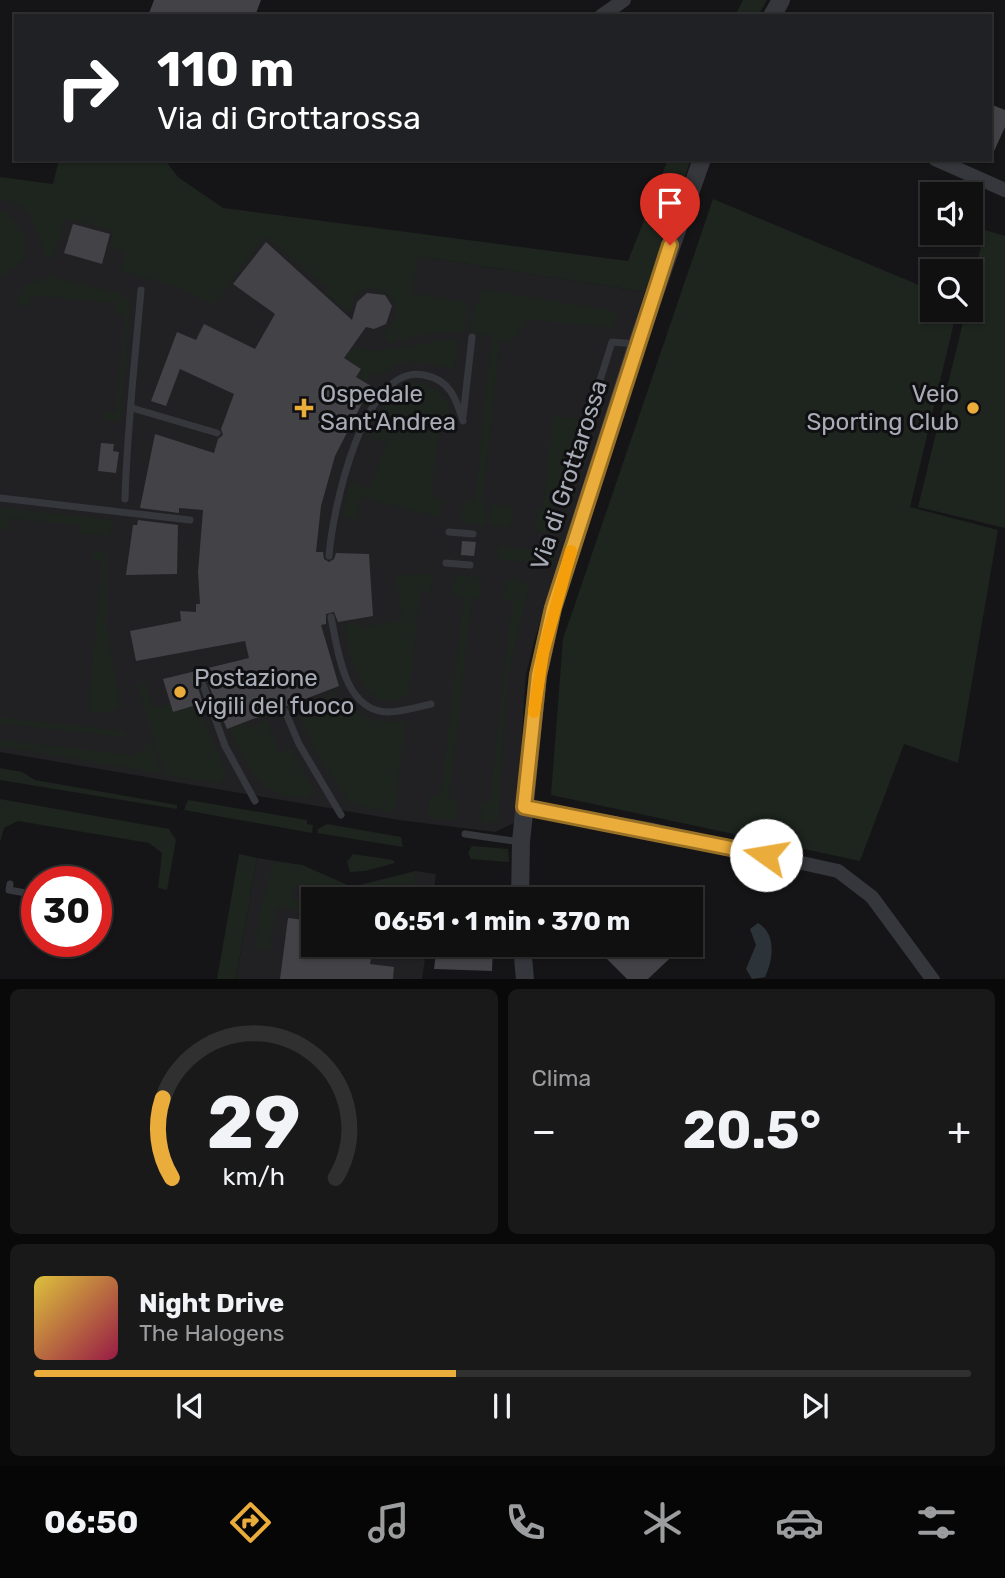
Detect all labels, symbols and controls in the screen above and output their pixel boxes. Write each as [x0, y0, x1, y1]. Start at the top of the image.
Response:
text: 110 m [157, 40, 294, 98]
icon: right [42, 42, 133, 133]
text: Via di Grottarossa [157, 99, 421, 137]
pin [640, 173, 700, 245]
map controls [920, 182, 983, 322]
button: sound [920, 182, 983, 245]
icon: arrive [651, 184, 689, 222]
button: search [920, 259, 983, 322]
street label: Via di Grottarossa [525, 377, 613, 573]
place label: Ospedale Sant'Andrea [320, 380, 456, 436]
place label: Veio Sporting Club [806, 380, 959, 436]
marker: Ospedale Sant'Andrea [294, 398, 314, 418]
marker: Veio Sporting Club [965, 400, 981, 416]
place label: Postazione vigili del fuoco [194, 664, 354, 720]
marker: Postazione vigili del fuoco [172, 684, 188, 700]
position arrow [729, 818, 803, 892]
speed limit sign: 30 [21, 866, 112, 957]
text: 06:51 · 1 min · 370 m [374, 906, 630, 937]
text: Clima [532, 1064, 591, 1092]
text: 29 [207, 1080, 301, 1166]
text: 20.5° [683, 1099, 821, 1161]
text: − [532, 1108, 556, 1154]
text: + [947, 1108, 971, 1154]
text: km/h [223, 1161, 285, 1190]
text: Night Drive [139, 1288, 284, 1319]
text: The Halogens [139, 1319, 285, 1347]
icon: previous [171, 1387, 209, 1425]
icon: pause [483, 1387, 521, 1425]
icon: next [796, 1387, 834, 1425]
icon: directions [226, 1498, 275, 1547]
icon: music [364, 1498, 413, 1547]
icon: phone [501, 1498, 550, 1547]
icon: climate [638, 1498, 687, 1547]
icon: car [775, 1498, 824, 1547]
icon: filters [912, 1498, 961, 1547]
text: 06:50 [44, 1503, 138, 1541]

